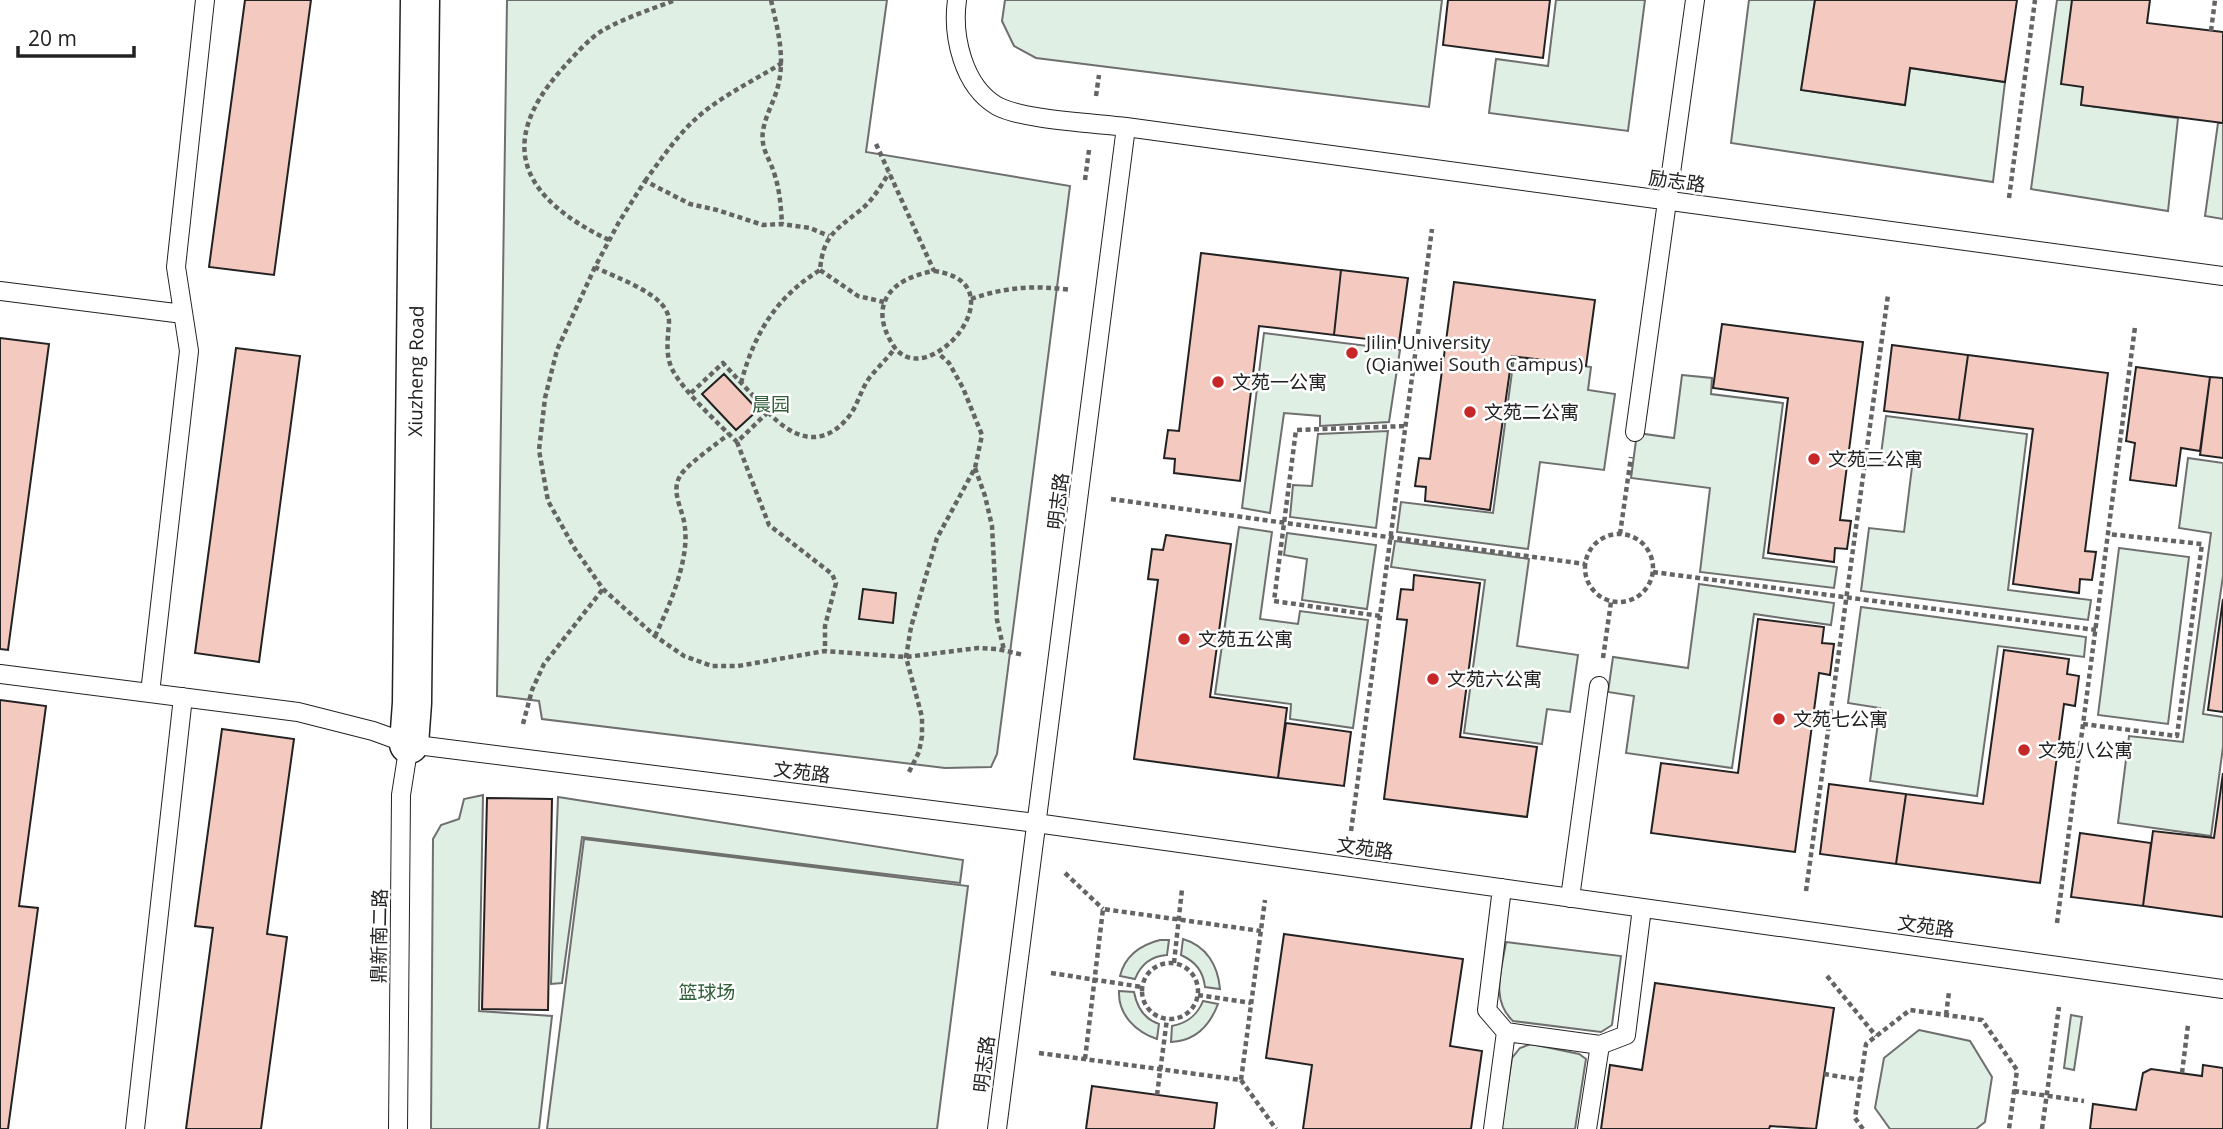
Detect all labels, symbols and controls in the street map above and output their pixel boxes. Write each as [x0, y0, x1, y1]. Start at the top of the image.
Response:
scale bar [18, 14, 133, 58]
text: 20 m [28, 24, 77, 52]
street label: 励志路 [1647, 164, 1707, 198]
street label: Xiuzheng Road [402, 306, 430, 437]
place label: Jilin University (Qianwei South Campus) [1364, 329, 1583, 377]
marker: Jilin University (Qianwei South Campus) [1344, 345, 1360, 361]
place label: 文苑一公寓 [1232, 369, 1327, 395]
marker: 文苑一公寓 [1210, 374, 1226, 390]
park label: 晨园 [752, 391, 790, 417]
place label: 文苑二公寓 [1484, 399, 1579, 425]
marker: 文苑二公寓 [1462, 404, 1478, 420]
place label: 文苑三公寓 [1828, 446, 1923, 472]
marker: 文苑三公寓 [1806, 451, 1822, 467]
street label: 明志路 [1042, 471, 1074, 531]
place label: 文苑五公寓 [1198, 626, 1293, 652]
marker: 文苑五公寓 [1176, 631, 1192, 647]
place label: 文苑六公寓 [1447, 666, 1542, 692]
marker: 文苑六公寓 [1425, 671, 1441, 687]
place label: 文苑七公寓 [1793, 706, 1888, 732]
marker: 文苑七公寓 [1771, 711, 1787, 727]
place label: 文苑八公寓 [2038, 737, 2133, 763]
marker: 文苑八公寓 [2016, 742, 2032, 758]
street label: 文苑路 [772, 756, 832, 788]
street label: 文苑路 [1335, 831, 1395, 865]
street label: 鼎新南二路 [365, 888, 393, 984]
street label: 文苑路 [1896, 909, 1956, 943]
park label: 篮球场 [678, 979, 736, 1005]
street label: 明志路 [968, 1034, 1000, 1094]

